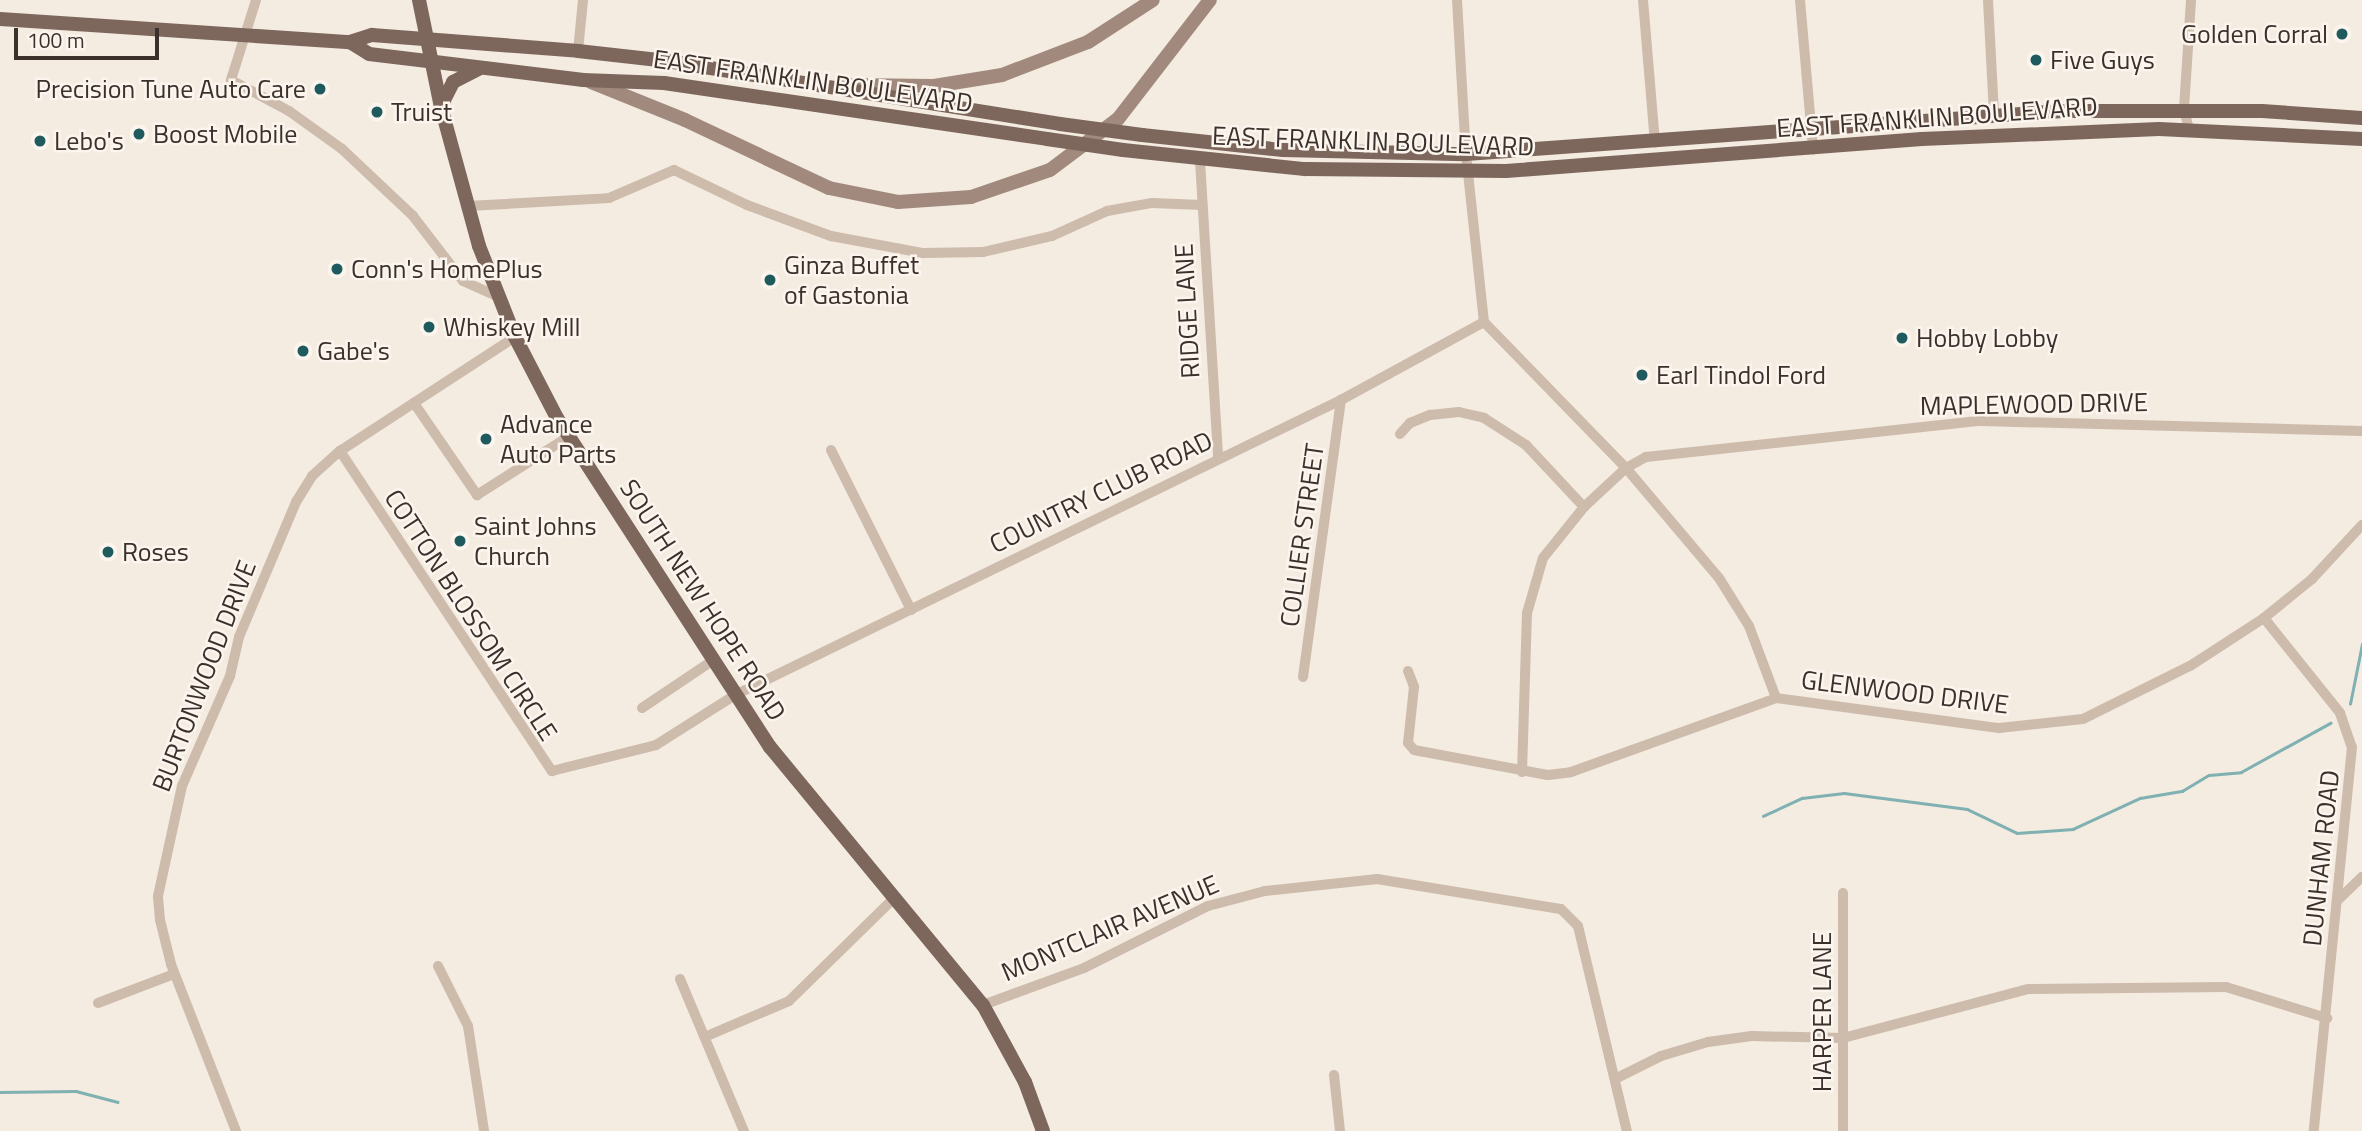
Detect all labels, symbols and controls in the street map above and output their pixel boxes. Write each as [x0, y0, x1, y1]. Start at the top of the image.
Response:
scale bar [18, 14, 163, 58]
place label: Golden Corral [2181, 18, 2328, 50]
text: 100 m [27, 24, 84, 56]
marker: Golden Corral [2334, 26, 2350, 42]
street label: EAST FRANKLIN BOULEVARD [651, 43, 975, 119]
place label: Five Guys [2050, 44, 2155, 76]
marker: Five Guys [2028, 52, 2044, 68]
place label: Precision Tune Auto Care [36, 73, 306, 105]
marker: Precision Tune Auto Care [312, 81, 328, 97]
street label: EAST FRANKLIN BOULEVARD [1775, 90, 2099, 144]
place label: Truist [391, 96, 452, 128]
marker: Truist [369, 104, 385, 120]
place label: Boost Mobile [153, 118, 297, 150]
street label: EAST FRANKLIN BOULEVARD [1211, 120, 1535, 162]
place label: Lebo's [54, 125, 124, 157]
marker: Boost Mobile [131, 126, 147, 142]
marker: Lebo's [32, 133, 48, 149]
street label: RIDGE LANE [1168, 243, 1206, 379]
place label: Ginza Buffet of Gastonia [784, 249, 919, 310]
place label: Conn's HomePlus [351, 253, 543, 285]
marker: Conn's HomePlus [329, 261, 345, 277]
marker: Ginza Buffet of Gastonia [762, 272, 778, 288]
place label: Whiskey Mill [443, 311, 581, 343]
marker: Whiskey Mill [421, 319, 437, 335]
place label: Hobby Lobby [1916, 322, 2058, 354]
marker: Hobby Lobby [1894, 330, 1910, 346]
place label: Gabe's [317, 335, 390, 367]
marker: Gabe's [295, 343, 311, 359]
place label: Earl Tindol Ford [1656, 359, 1826, 391]
marker: Earl Tindol Ford [1634, 367, 1650, 383]
street label: MAPLEWOOD DRIVE [1920, 386, 2148, 422]
place label: Advance Auto Parts [500, 408, 616, 470]
street label: COUNTRY CLUB ROAD [984, 424, 1218, 560]
marker: Advance Auto Parts [478, 431, 494, 447]
street label: COLLIER STREET [1274, 441, 1330, 629]
street label: SOUTH NEW HOPE ROAD [613, 474, 793, 726]
street label: COTTON BLOSSOM CIRCLE [378, 483, 564, 747]
place label: Saint Johns Church [474, 510, 597, 572]
marker: Saint Johns Church [452, 533, 468, 549]
place label: Roses [122, 536, 189, 568]
marker: Roses [100, 544, 116, 560]
street label: BURTONWOOD DRIVE [146, 556, 262, 796]
street label: GLENWOOD DRIVE [1799, 664, 2011, 720]
street label: DUNHAM ROAD [2296, 768, 2346, 948]
street label: MONTCLAIR AVENUE [997, 868, 1223, 988]
street label: HARPER LANE [1806, 932, 1838, 1092]

